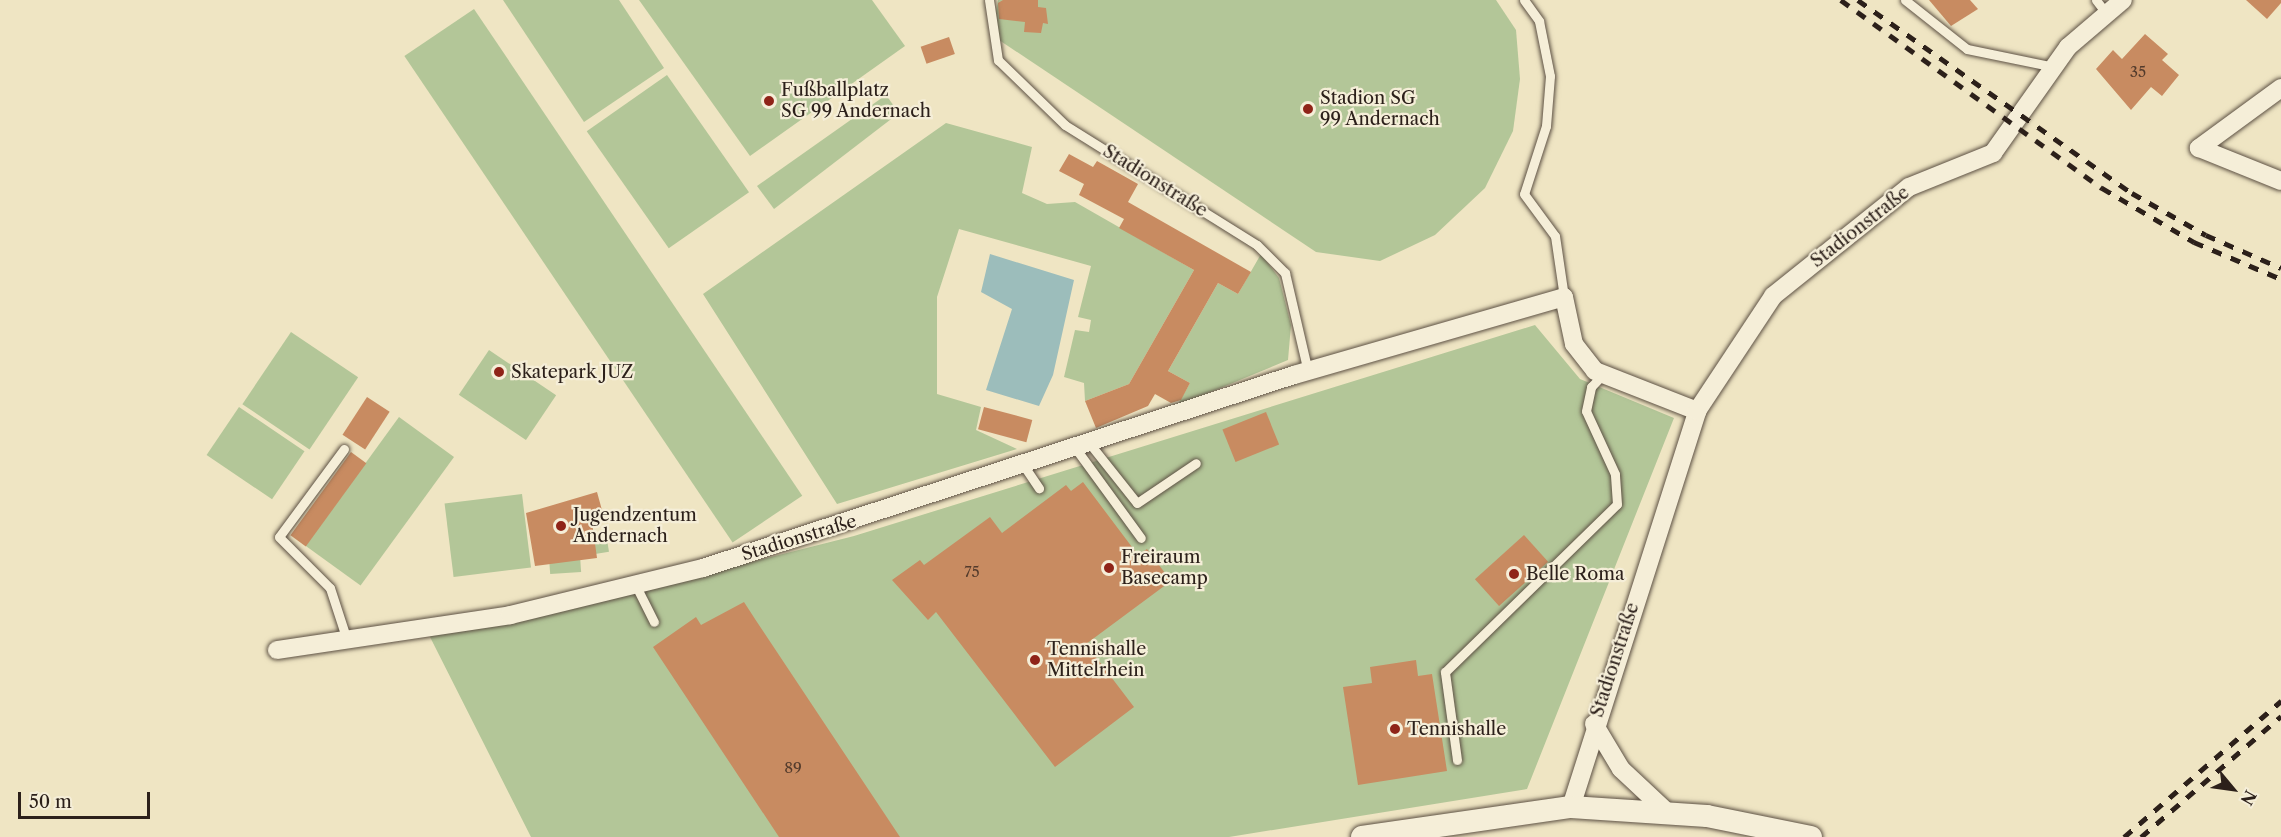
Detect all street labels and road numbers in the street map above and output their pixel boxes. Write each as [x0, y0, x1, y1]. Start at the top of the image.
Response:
street label: Stadionstraße [1099, 140, 1211, 222]
street label: Stadionstraße [1806, 182, 1914, 272]
street label: Stadionstraße [739, 510, 859, 566]
street label: Stadionstraße [1586, 600, 1644, 720]

